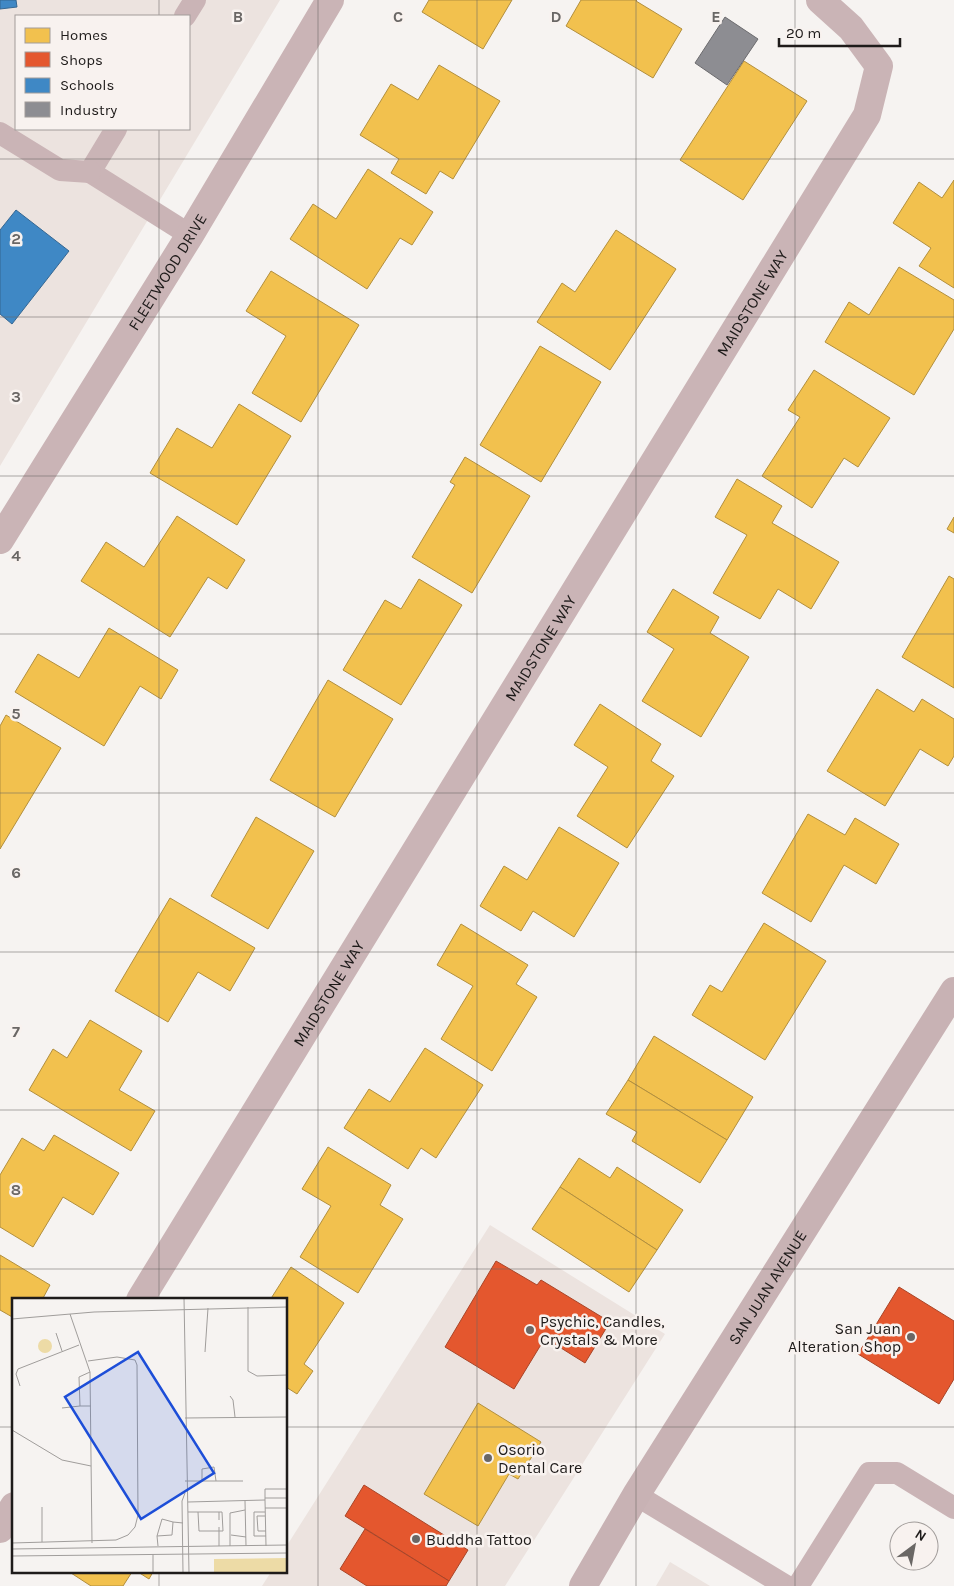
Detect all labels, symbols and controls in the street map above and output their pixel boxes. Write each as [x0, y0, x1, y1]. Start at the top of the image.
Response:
text: B [233, 7, 243, 26]
text: C [393, 7, 403, 26]
text: D [551, 7, 562, 26]
text: E [711, 7, 721, 26]
legend [15, 15, 190, 130]
scale bar [779, 15, 900, 47]
text: 20 m [786, 24, 821, 42]
text: Homes [60, 26, 108, 44]
text: Shops [60, 51, 103, 69]
text: Schools [60, 76, 114, 94]
text: Industry [60, 101, 117, 119]
street label: FLEETWOOD DRIVE [124, 210, 210, 334]
text: 2 [11, 229, 21, 248]
street label: MAIDSTONE WAY [712, 246, 792, 359]
text: 3 [11, 387, 21, 406]
text: 4 [11, 546, 21, 565]
street label: MAIDSTONE WAY [500, 591, 580, 704]
text: 5 [11, 704, 21, 723]
text: 6 [11, 863, 21, 882]
street label: MAIDSTONE WAY [289, 936, 368, 1050]
text: 7 [12, 1022, 20, 1041]
text: 8 [11, 1180, 21, 1199]
street label: SAN JUAN AVENUE [724, 1226, 810, 1348]
inset map [12, 1298, 288, 1574]
place label: Psychic, Candles, Crystals & More [540, 1312, 665, 1349]
place label: San Juan Alteration Shop [788, 1319, 901, 1356]
marker: Psychic, Candles, Crystals & More [524, 1324, 536, 1336]
marker: San Juan Alteration Shop [905, 1331, 917, 1343]
place label: Osorio Dental Care [498, 1440, 582, 1477]
marker: Osorio Dental Care [482, 1452, 494, 1464]
north arrow [889, 1521, 939, 1571]
text: N [912, 1526, 929, 1545]
place label: Buddha Tattoo [426, 1530, 532, 1549]
marker: Buddha Tattoo [410, 1533, 422, 1545]

